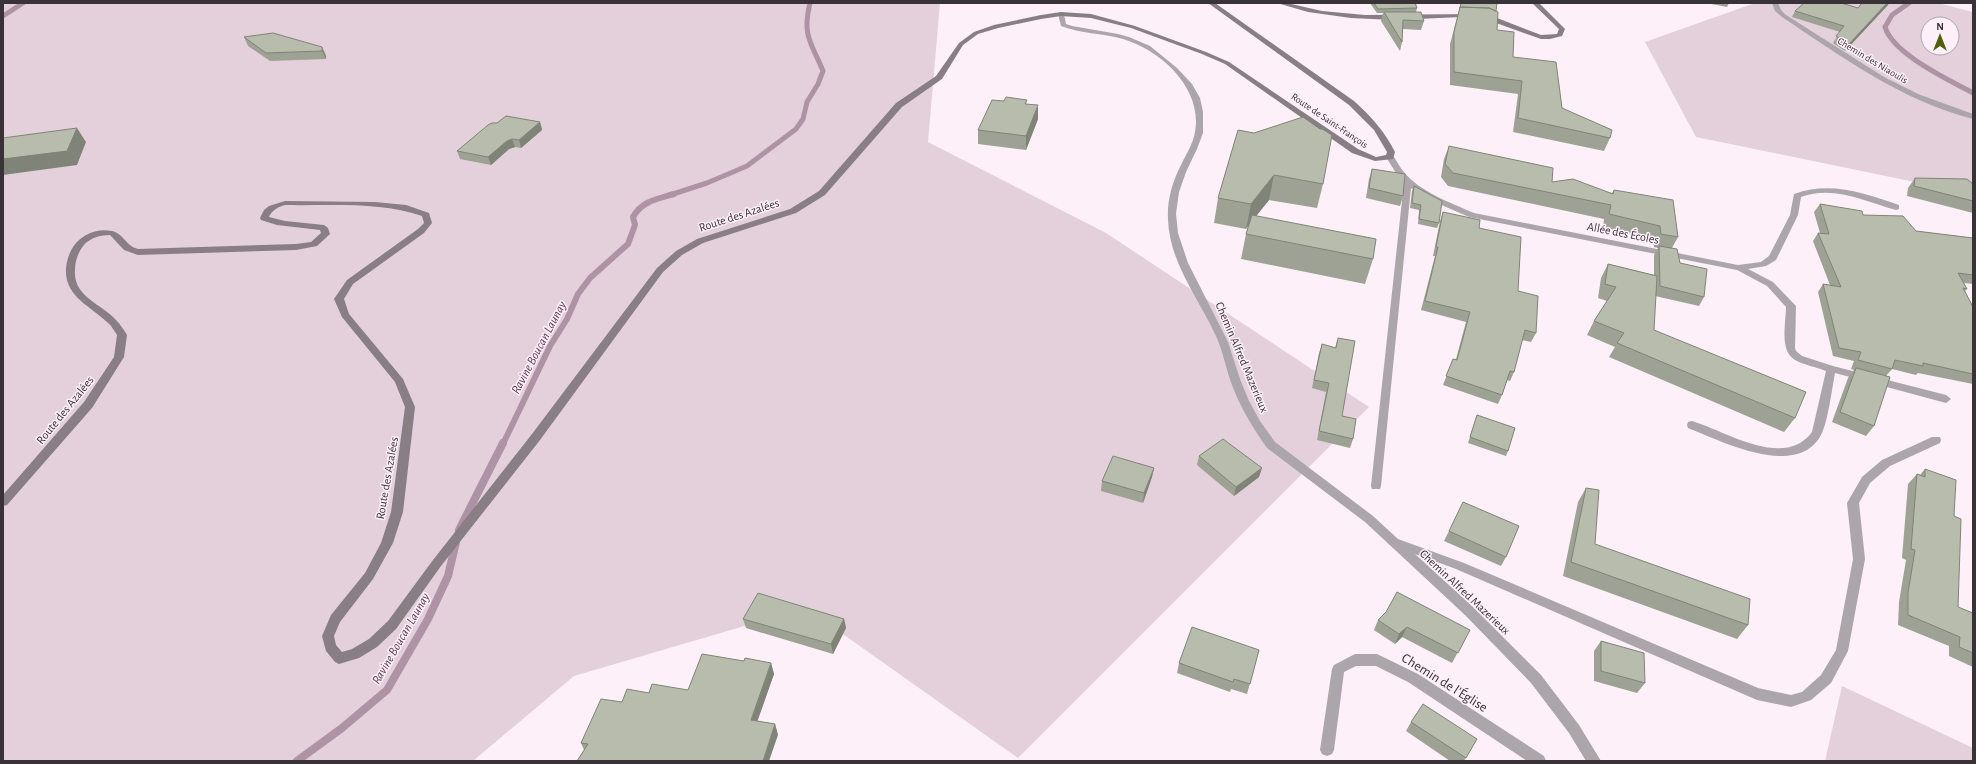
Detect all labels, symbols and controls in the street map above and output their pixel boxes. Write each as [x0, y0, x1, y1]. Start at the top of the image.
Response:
north arrow [1920, 16, 1960, 56]
text: N [1936, 21, 1944, 32]
street label: Chemin des Niaoulis [1836, 36, 1910, 86]
street label: Route de Saint-François [1289, 91, 1370, 150]
street label: Route des Azalées [697, 196, 781, 234]
street label: Allée des Écoles [1586, 219, 1660, 246]
water label: Ravine Boucan Launay [509, 299, 569, 396]
street label: Chemin Alfred Mazerieux [1213, 300, 1271, 414]
street label: Route des Azalées [34, 374, 96, 446]
street label: Route des Azalées [374, 436, 400, 520]
street label: Chemin Alfred Mazerieux [1418, 547, 1512, 637]
water label: Ravine Boucan Launay [370, 590, 433, 686]
street label: Chemin de l'Église [1399, 648, 1491, 715]

